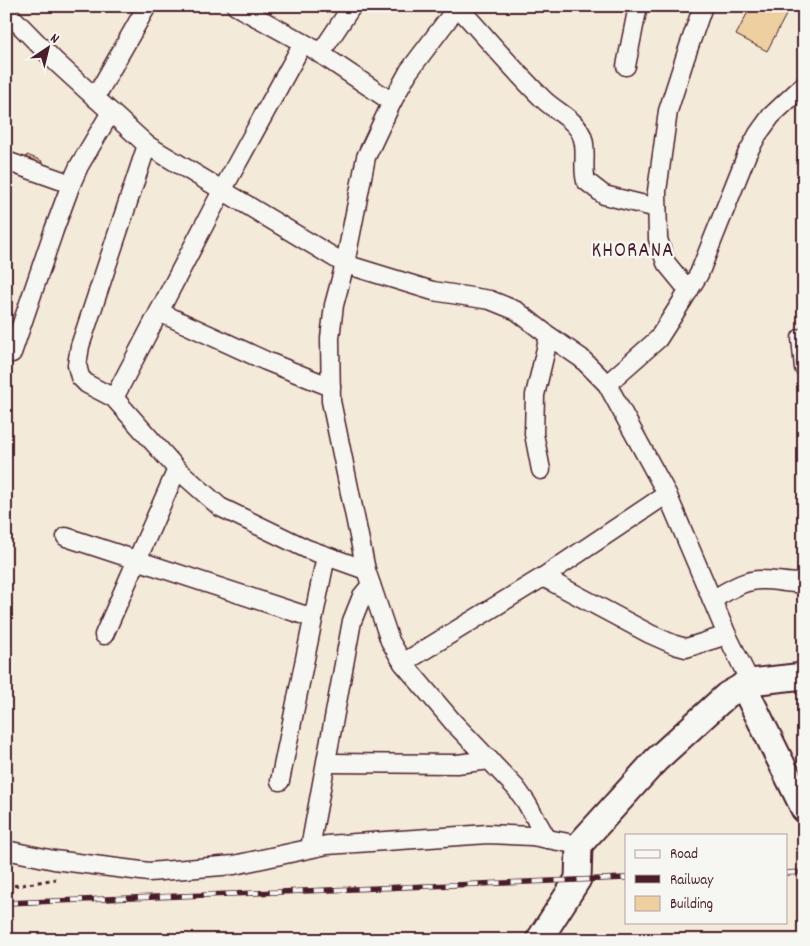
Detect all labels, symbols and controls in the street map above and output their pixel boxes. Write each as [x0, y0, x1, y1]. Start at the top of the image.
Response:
north arrow [22, 22, 72, 72]
text: N [46, 29, 63, 49]
district label: KHORANA [591, 237, 675, 267]
legend [625, 834, 788, 924]
text: Road [670, 844, 698, 866]
text: Railway [670, 870, 714, 892]
text: Building [670, 894, 713, 916]

